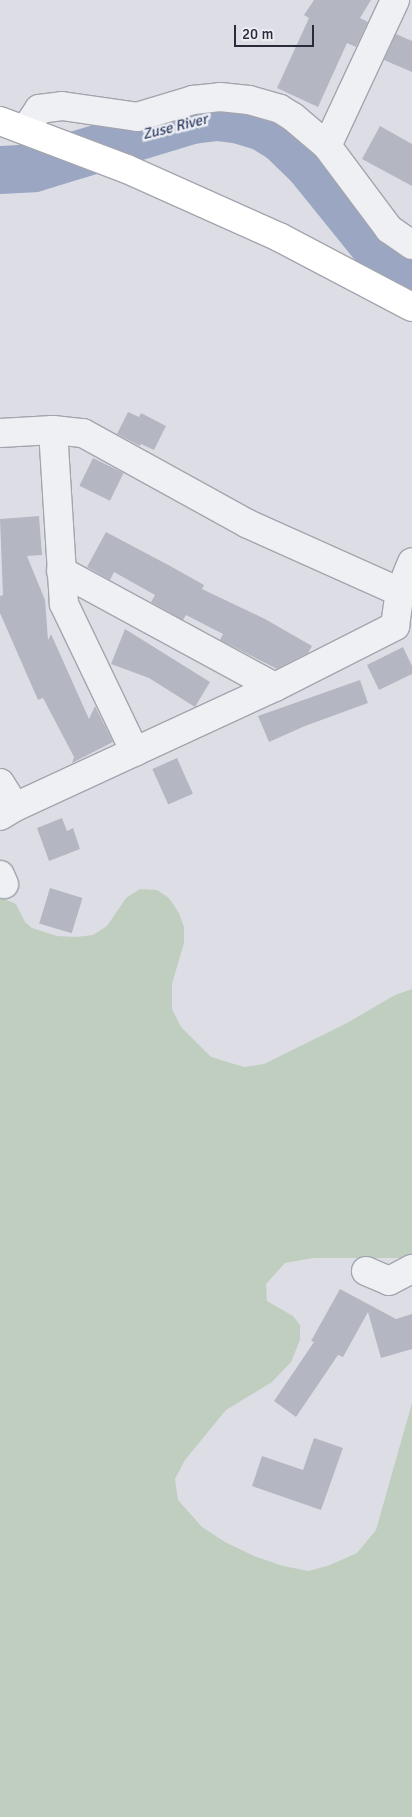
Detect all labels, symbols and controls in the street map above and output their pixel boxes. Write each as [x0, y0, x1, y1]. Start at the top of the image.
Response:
scale bar [237, 15, 317, 47]
text: 20 m [242, 25, 273, 43]
water label: Zuse River [141, 110, 209, 144]

